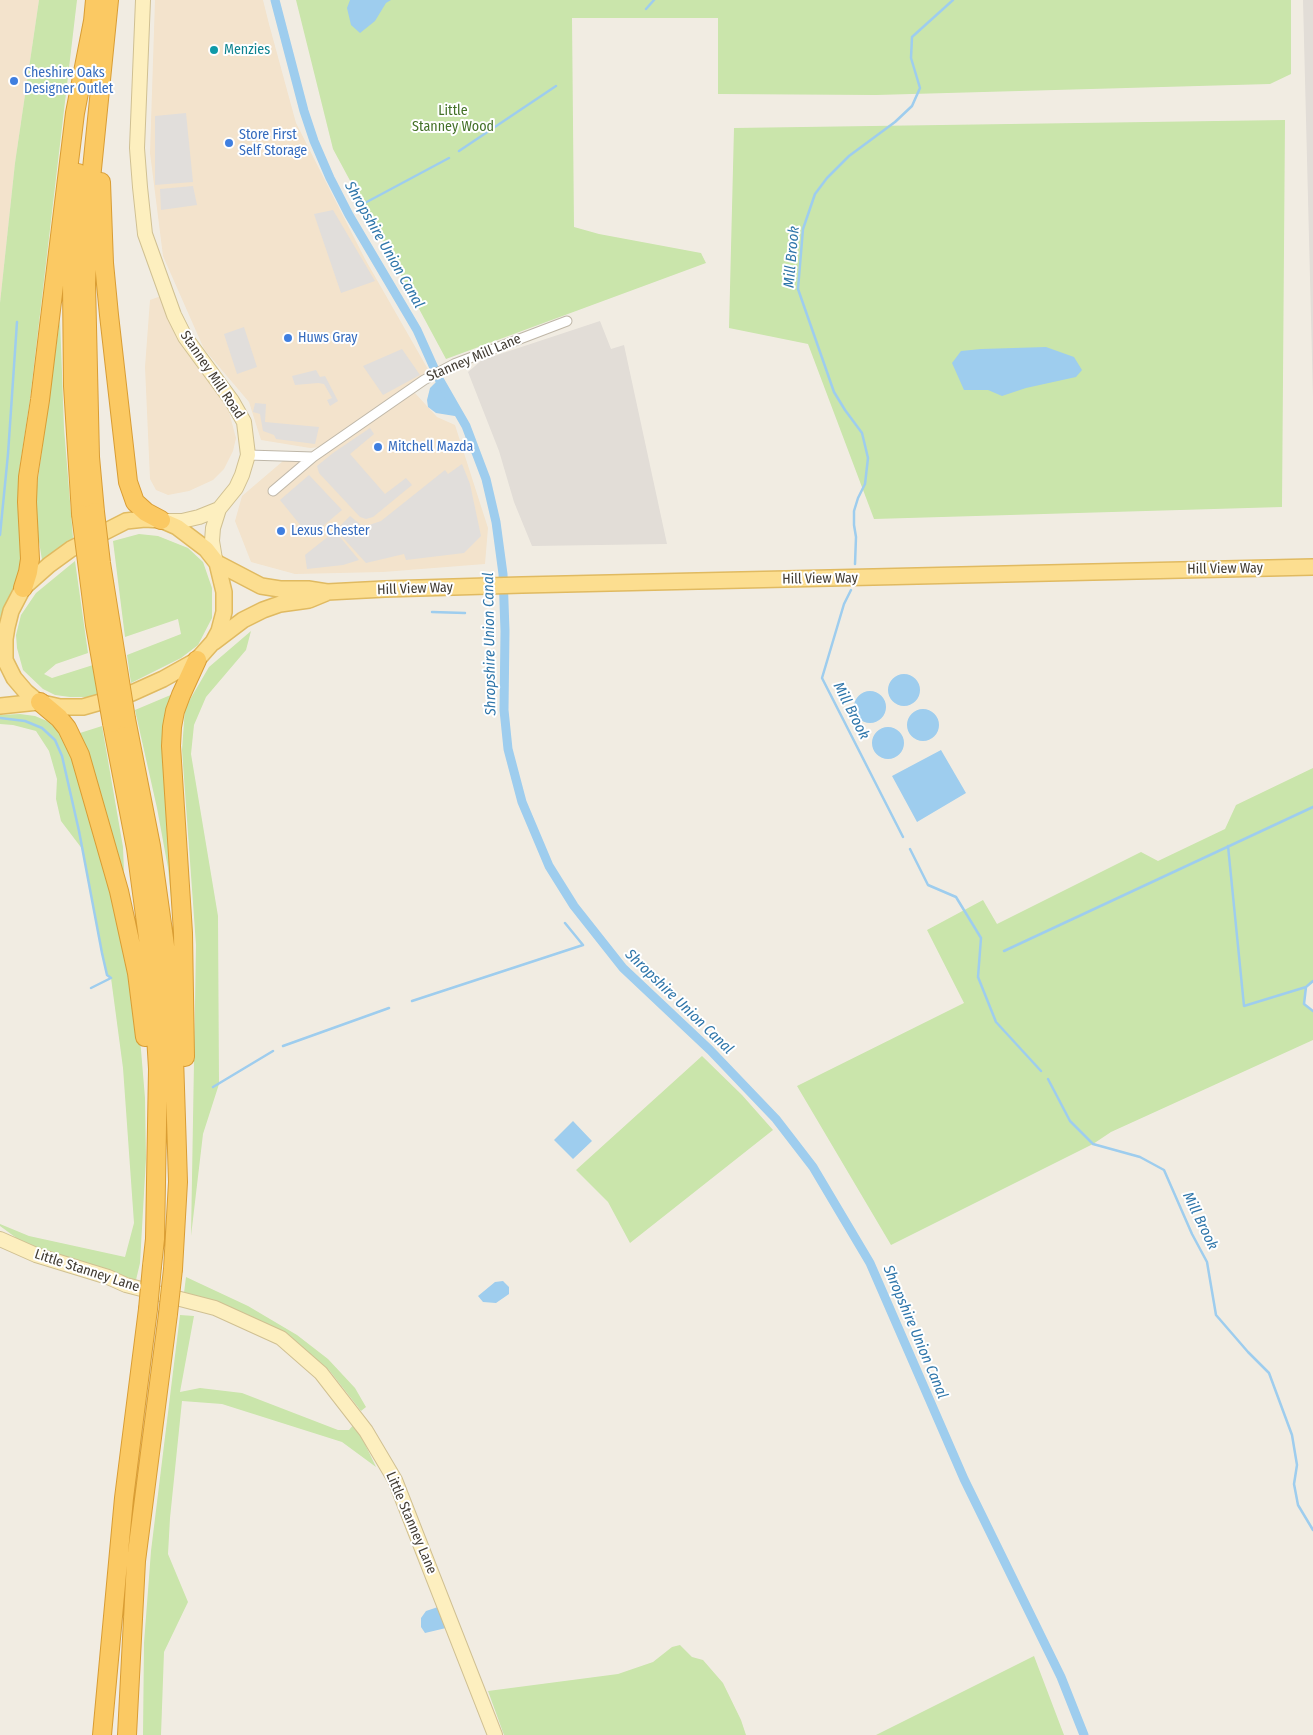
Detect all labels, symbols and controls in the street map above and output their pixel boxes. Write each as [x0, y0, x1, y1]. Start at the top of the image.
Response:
place label: Menzies [224, 42, 270, 58]
marker: Menzies [208, 44, 220, 56]
place label: Cheshire Oaks Designer Outlet [24, 65, 113, 98]
marker: Cheshire Oaks Designer Outlet [8, 75, 20, 87]
park label: Little Stanney Wood [412, 103, 494, 136]
place label: Store First Self Storage [239, 127, 307, 160]
marker: Store First Self Storage [223, 137, 235, 149]
water label: Shropshire Union Canal [340, 179, 428, 311]
water label: Mill Brook [780, 225, 804, 289]
street label: Stanney Mill Road [176, 328, 248, 422]
place label: Huws Gray [298, 330, 358, 346]
street label: Stanney Mill Lane [424, 331, 524, 385]
marker: Huws Gray [282, 332, 294, 344]
place label: Mitchell Mazda [388, 439, 473, 455]
marker: Mitchell Mazda [372, 441, 384, 453]
place label: Lexus Chester [291, 523, 370, 539]
marker: Lexus Chester [275, 525, 287, 537]
street label: Hill View Way [1187, 560, 1263, 578]
street label: Hill View Way [782, 570, 858, 588]
water label: Shropshire Union Canal [480, 572, 500, 716]
street label: Hill View Way [377, 579, 453, 599]
water label: Mill Brook [829, 679, 873, 743]
water label: Shropshire Union Canal [621, 946, 737, 1058]
water label: Mill Brook [1178, 1189, 1222, 1253]
street label: Little Stanney Lane [32, 1246, 142, 1296]
water label: Shropshire Union Canal [879, 1263, 951, 1401]
street label: Little Stanney Lane [382, 1469, 440, 1577]

